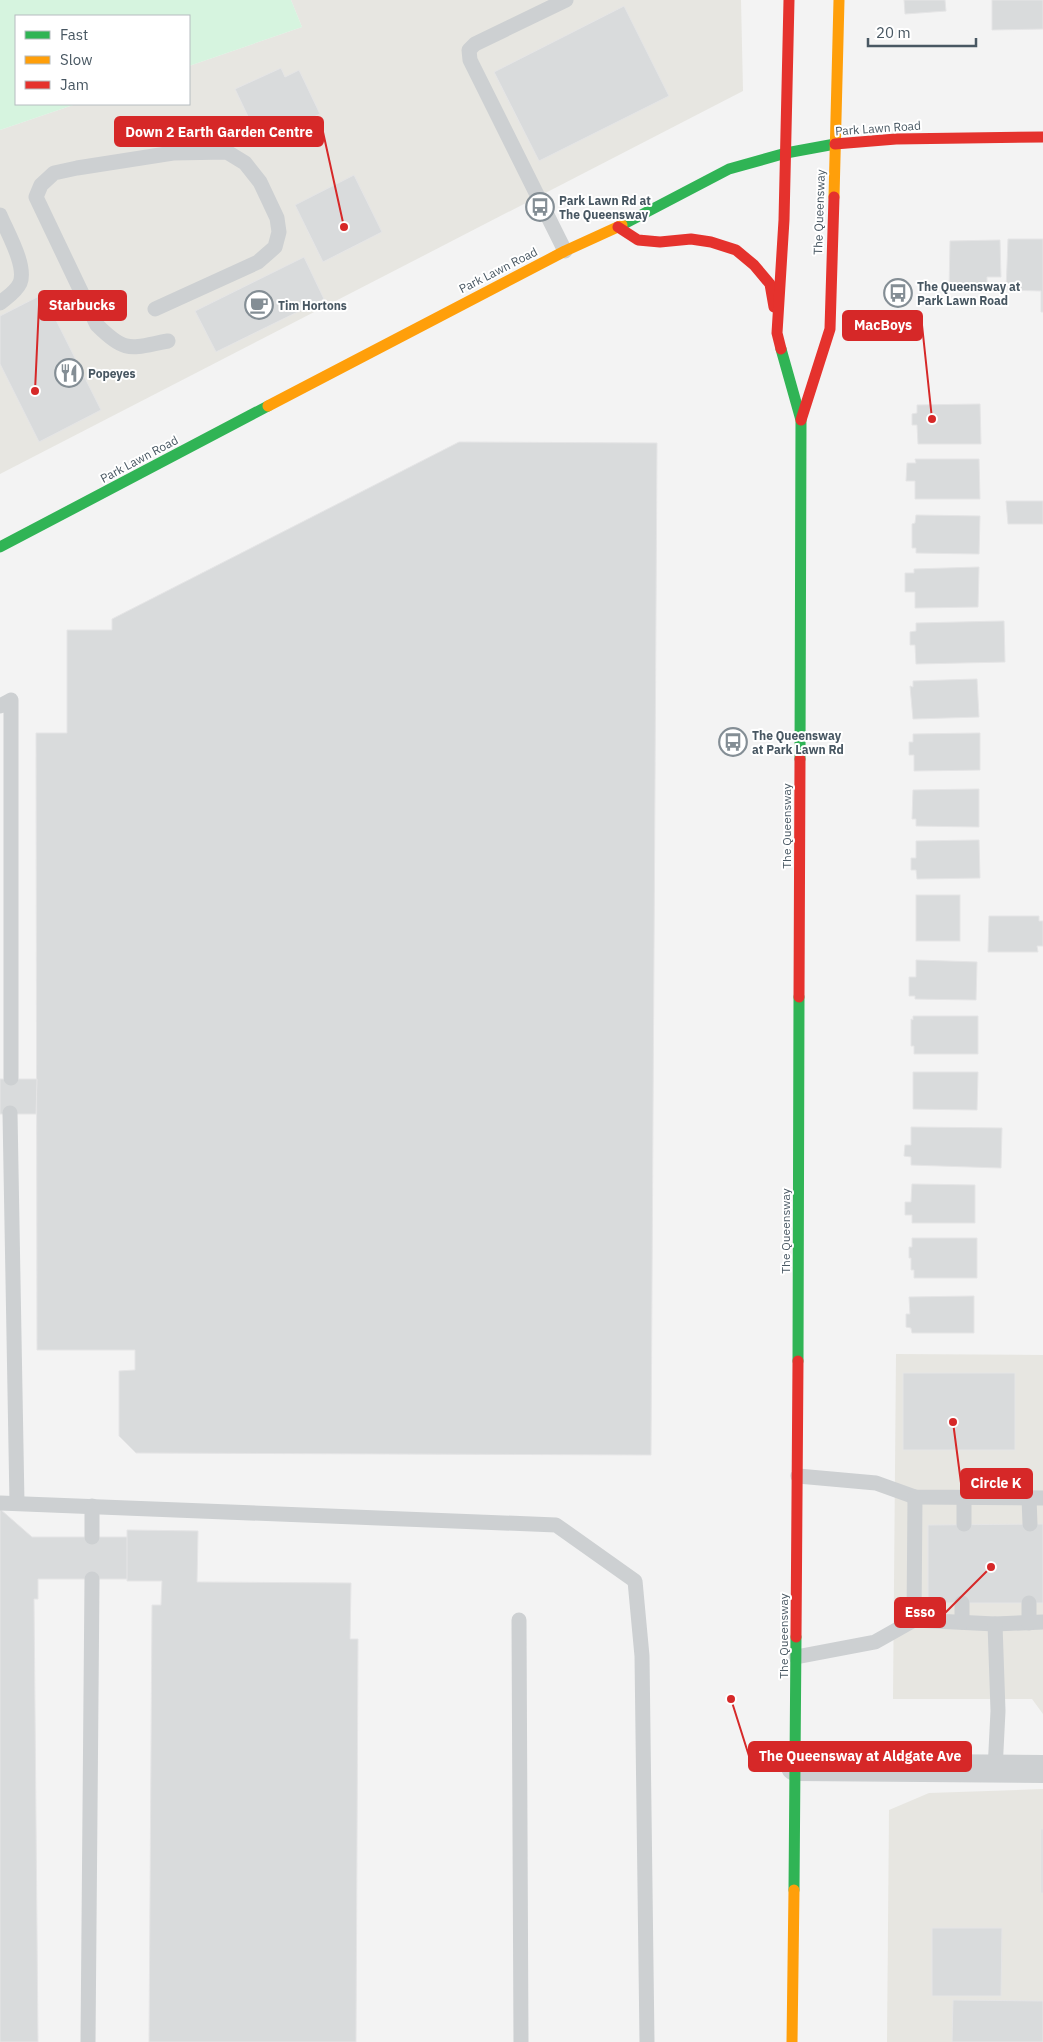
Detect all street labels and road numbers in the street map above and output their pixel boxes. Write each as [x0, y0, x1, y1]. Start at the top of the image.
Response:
street label: Park Lawn Road [835, 118, 921, 138]
street label: The Queensway [810, 169, 828, 255]
street label: Park Lawn Road [456, 244, 540, 296]
street label: Park Lawn Road [98, 432, 180, 486]
street label: The Queensway [779, 783, 794, 869]
street label: The Queensway [778, 1188, 793, 1274]
street label: The Queensway [776, 1593, 791, 1679]

